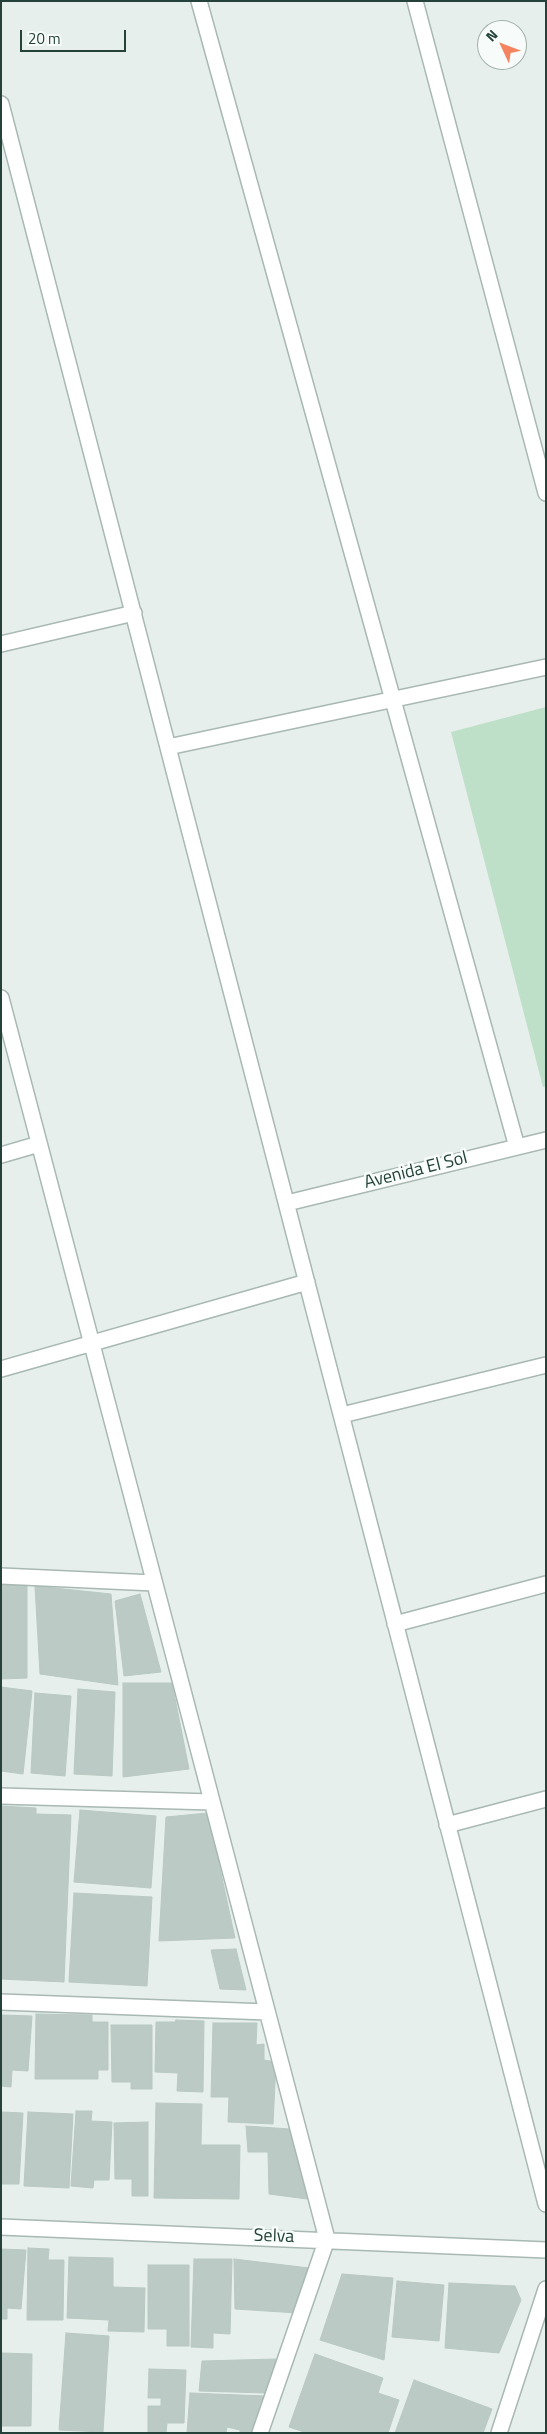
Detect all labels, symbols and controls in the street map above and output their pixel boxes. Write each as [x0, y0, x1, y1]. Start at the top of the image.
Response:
scale bar [22, 20, 129, 52]
north arrow [477, 20, 527, 70]
text: N [480, 24, 502, 46]
text: 20 m [28, 27, 61, 50]
street label: Avenida El Sol [362, 1148, 470, 1194]
street label: Selva [253, 2225, 295, 2249]

